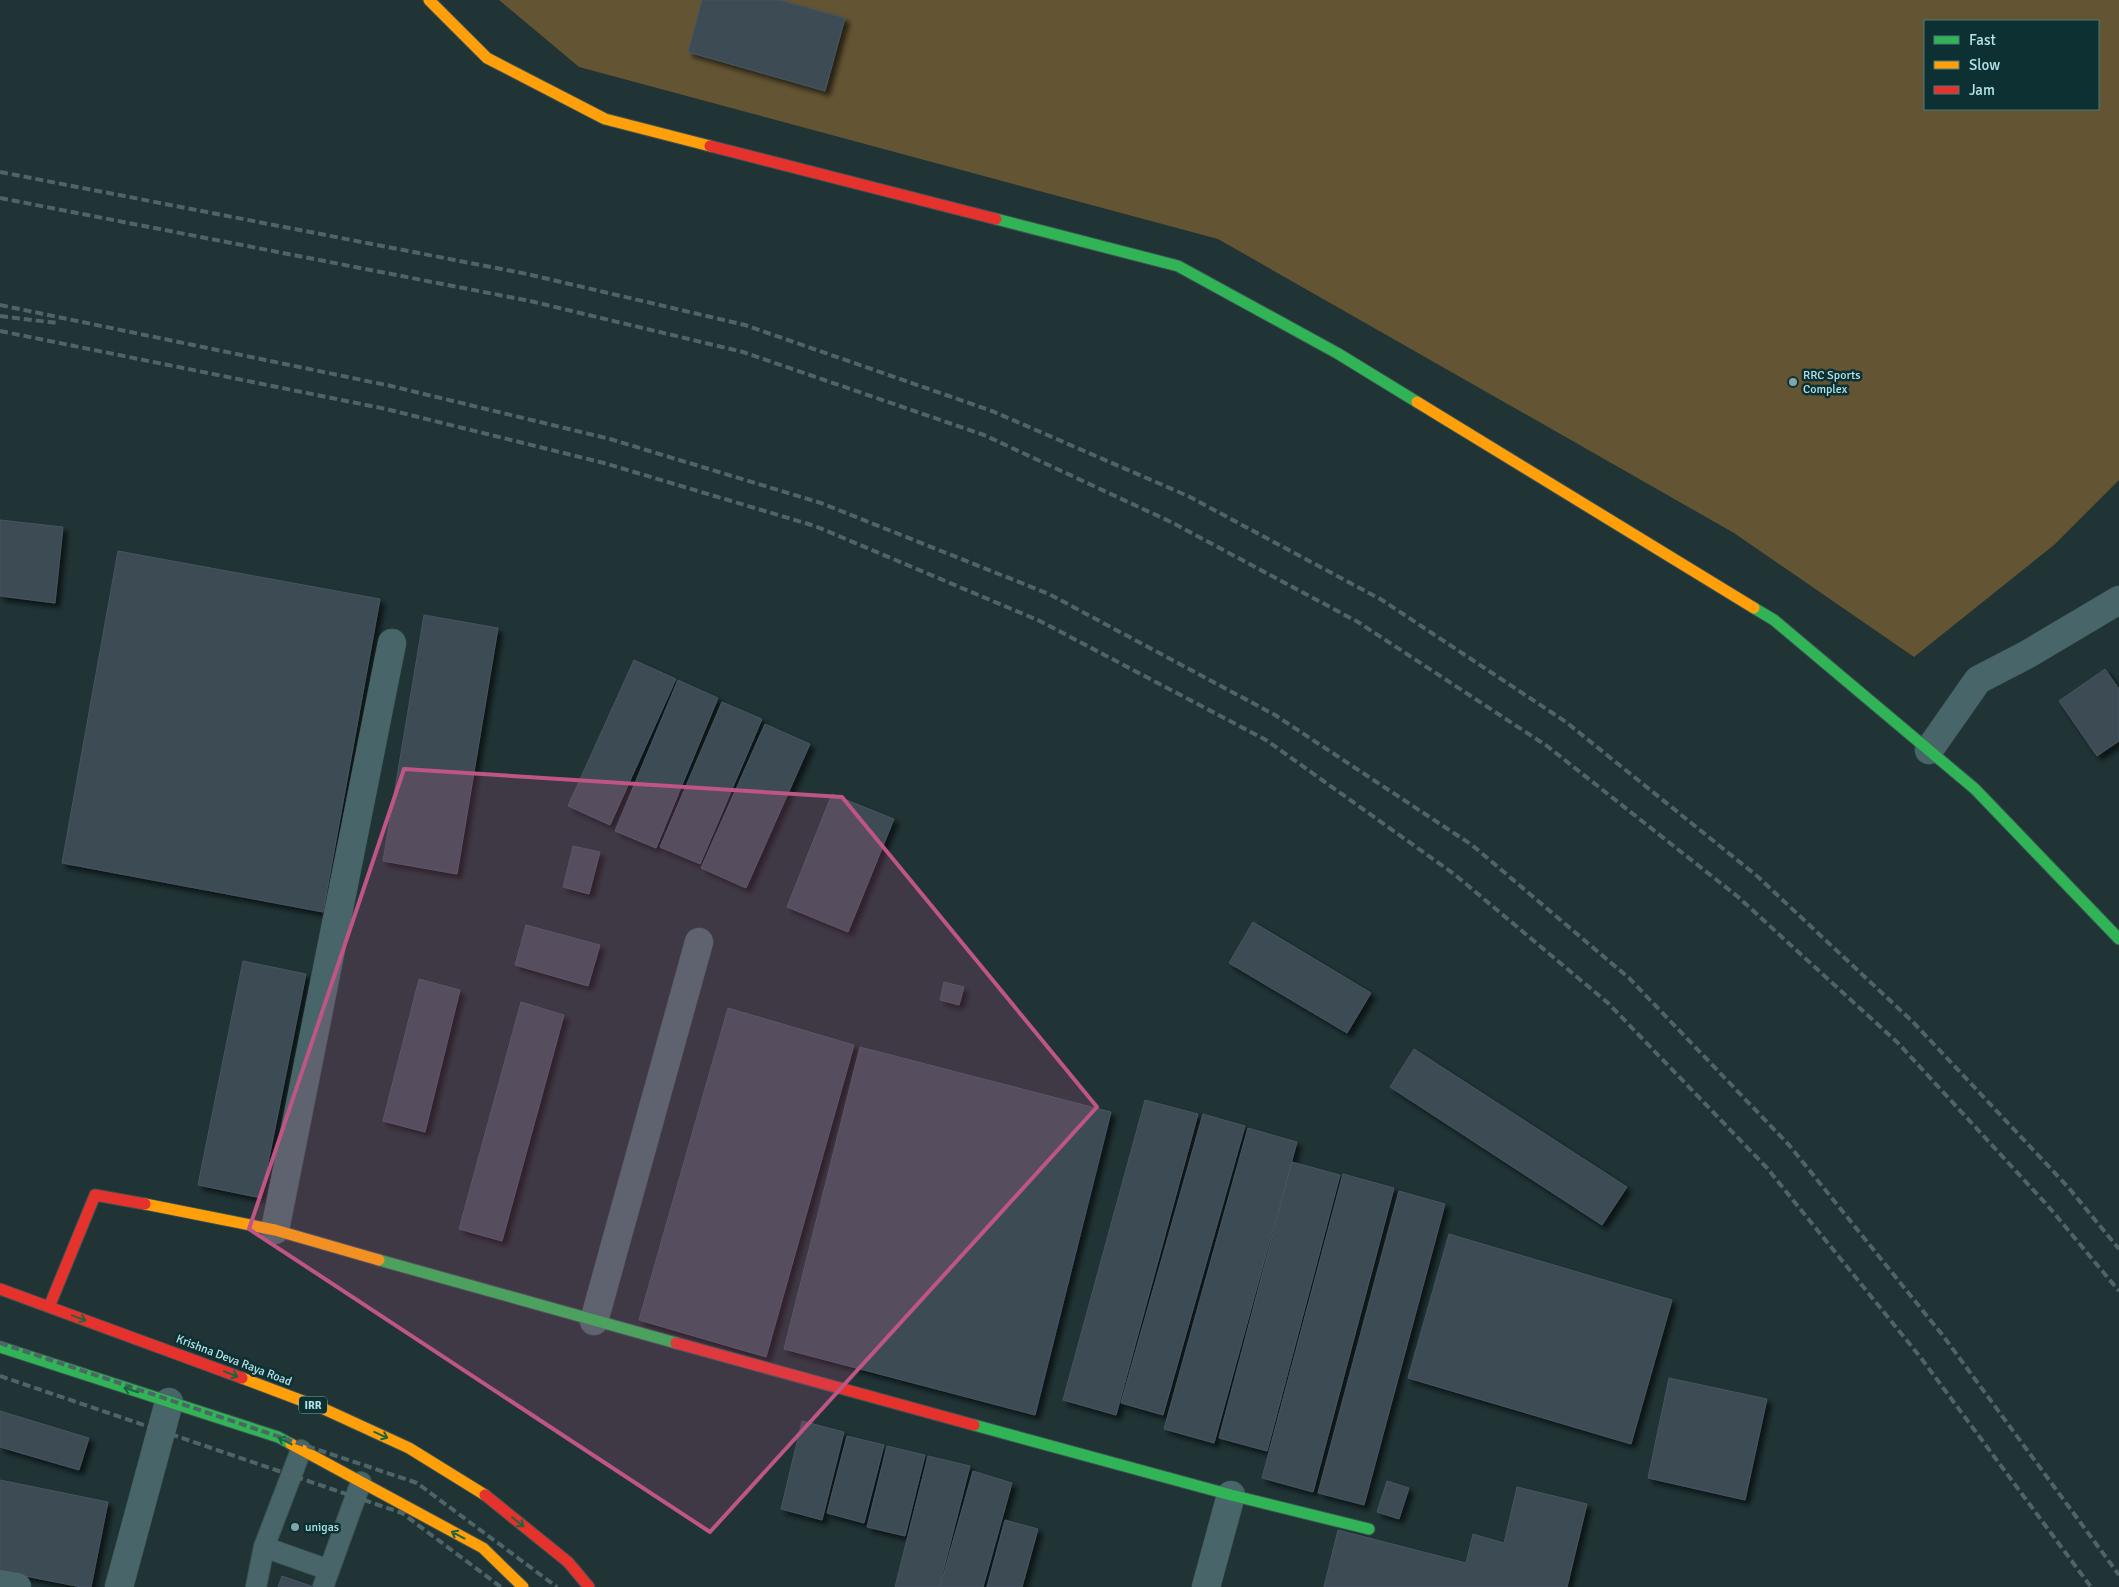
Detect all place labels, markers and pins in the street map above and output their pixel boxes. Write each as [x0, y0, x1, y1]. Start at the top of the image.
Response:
place label: RRC Sports Complex [1803, 368, 1861, 397]
marker: RRC Sports Complex [1787, 376, 1799, 388]
place label: unigas [305, 1520, 339, 1535]
marker: unigas [289, 1521, 301, 1533]

